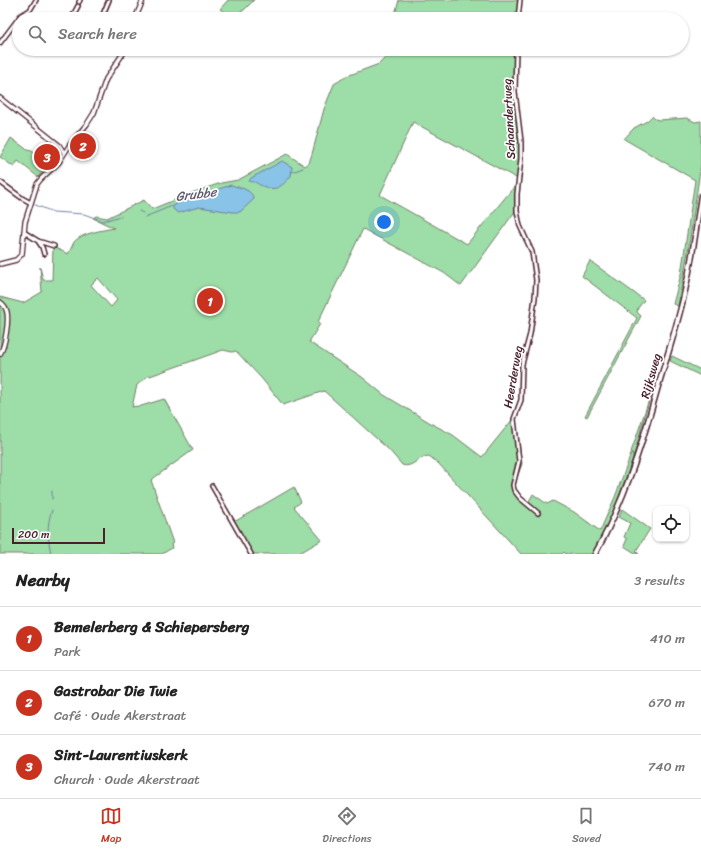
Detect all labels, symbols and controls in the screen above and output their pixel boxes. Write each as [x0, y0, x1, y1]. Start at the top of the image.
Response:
search box [12, 12, 689, 56]
text: Search here [58, 21, 137, 47]
icon: search [26, 23, 48, 45]
street label: Schaandertweg [496, 78, 522, 160]
pin: 2 [70, 131, 96, 161]
pin: 3 [34, 142, 60, 172]
water label: Grubbe [174, 180, 219, 208]
your location [374, 212, 394, 232]
pin: 1 [197, 286, 223, 316]
street label: Heerderweg [497, 344, 529, 410]
street label: Rijksweg [634, 351, 668, 401]
map controls [653, 506, 689, 542]
button: locate [653, 506, 689, 542]
text: 200 m [18, 525, 50, 544]
scale bar [12, 526, 105, 545]
text: Nearby [16, 565, 70, 595]
text: 3 results [634, 569, 685, 592]
text: Bemelerberg & Schiepersberg [54, 614, 249, 640]
text: 1 [26, 627, 32, 650]
text: 410 m [650, 627, 685, 650]
text: Park [54, 640, 81, 663]
text: Gastrobar Die Twie [54, 678, 177, 704]
text: 2 [25, 691, 33, 714]
text: 670 m [649, 691, 685, 714]
text: Café · Oude Akerstraat [54, 704, 186, 727]
text: Sint-Laurentiuskerk [54, 742, 188, 768]
text: 3 [25, 755, 33, 778]
text: 740 m [648, 755, 685, 778]
text: Church · Oude Akerstraat [54, 768, 200, 791]
tab: Map [100, 805, 122, 848]
tab: Directions [322, 805, 372, 848]
tab: Saved [572, 805, 601, 848]

